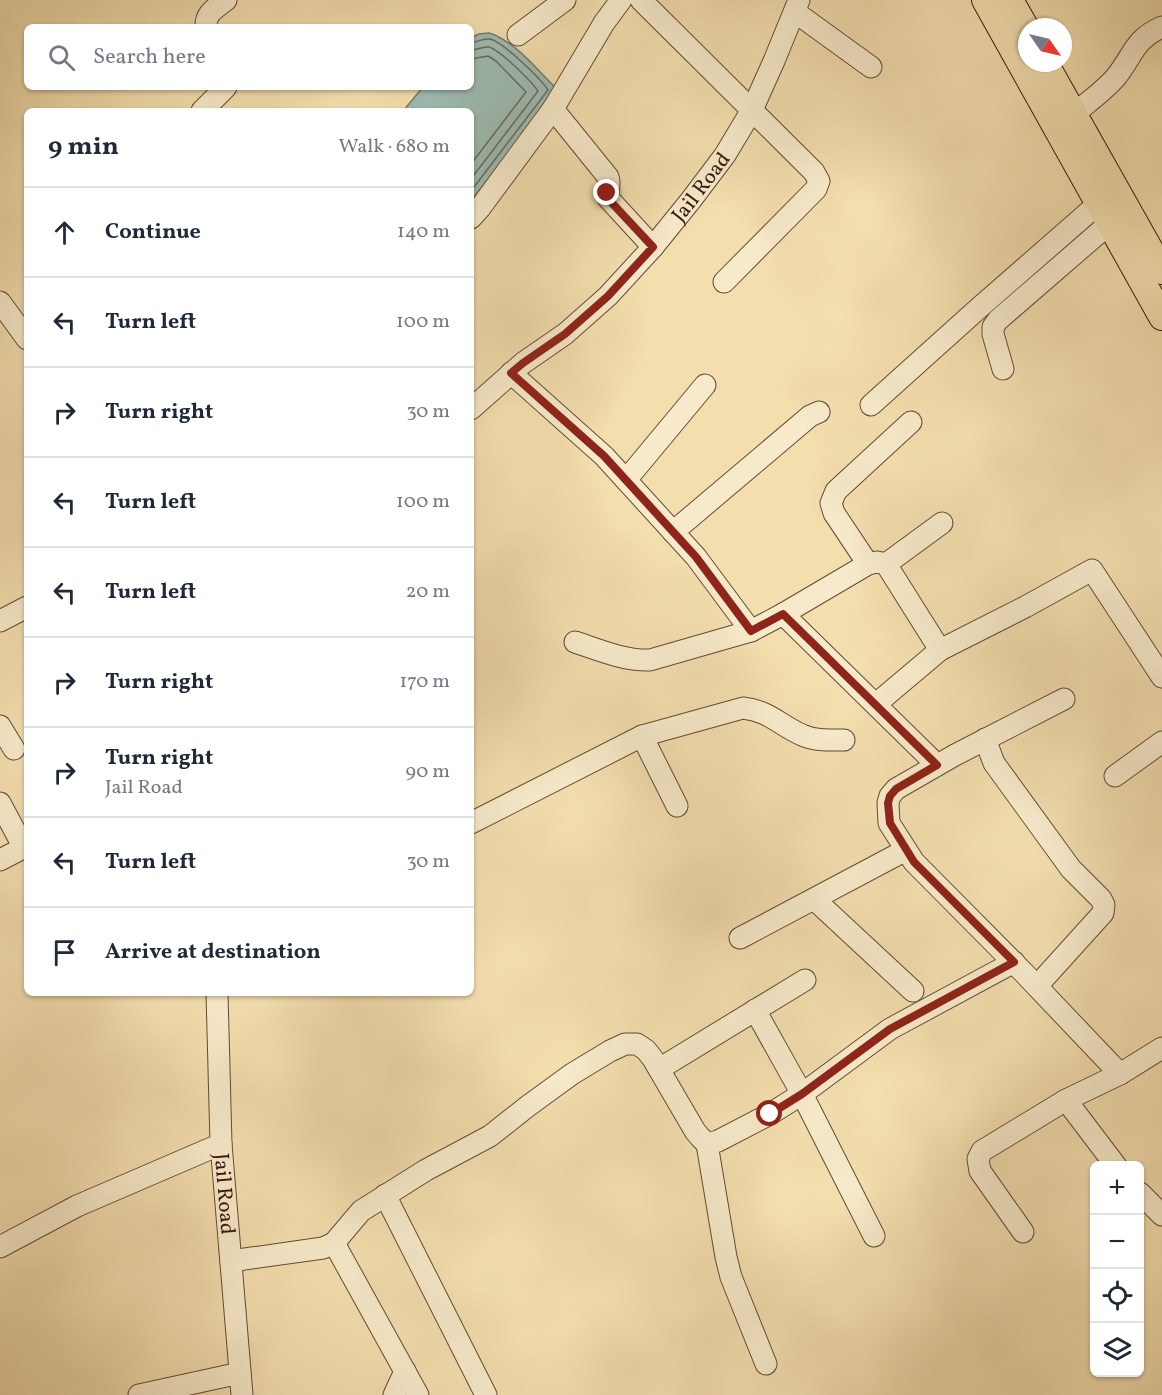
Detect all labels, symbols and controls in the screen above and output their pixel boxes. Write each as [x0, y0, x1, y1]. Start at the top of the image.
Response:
north arrow [1018, 18, 1072, 72]
search box [24, 24, 474, 90]
icon: search [45, 41, 78, 74]
text: Search here [93, 42, 206, 73]
text: 9 min [48, 129, 119, 165]
text: Walk · 680 m [339, 133, 450, 161]
street label: Jail Road [665, 147, 738, 229]
route end [593, 179, 619, 205]
icon: ahead [48, 216, 81, 249]
text: Continue [105, 217, 201, 248]
text: 140 m [397, 218, 450, 246]
icon: left [48, 306, 81, 339]
text: Turn left [105, 307, 196, 338]
text: 100 m [396, 308, 450, 336]
icon: right [48, 396, 81, 429]
text: Turn right [105, 397, 213, 428]
text: 30 m [406, 398, 450, 426]
icon: left [48, 486, 81, 519]
text: Turn left [105, 487, 196, 518]
text: 100 m [396, 488, 450, 516]
icon: left [48, 576, 81, 609]
text: Turn left [105, 577, 196, 608]
text: 20 m [406, 578, 450, 606]
icon: right [48, 666, 81, 699]
text: Turn right [105, 667, 213, 698]
text: 170 m [400, 668, 450, 696]
text: Turn right [105, 743, 213, 774]
icon: right [48, 756, 81, 789]
text: 90 m [406, 758, 450, 786]
text: Jail Road [105, 774, 183, 802]
icon: left [48, 846, 81, 879]
text: Turn left [105, 847, 196, 878]
text: 30 m [406, 848, 450, 876]
icon: arrive [48, 936, 81, 969]
text: Arrive at destination [105, 937, 321, 968]
route start [756, 1100, 782, 1126]
street label: Jail Road [206, 1152, 242, 1236]
map controls [1090, 1161, 1144, 1377]
button: + [1090, 1161, 1144, 1215]
button: − [1090, 1215, 1144, 1269]
button: locate [1090, 1269, 1144, 1323]
button: layers [1090, 1323, 1144, 1377]

